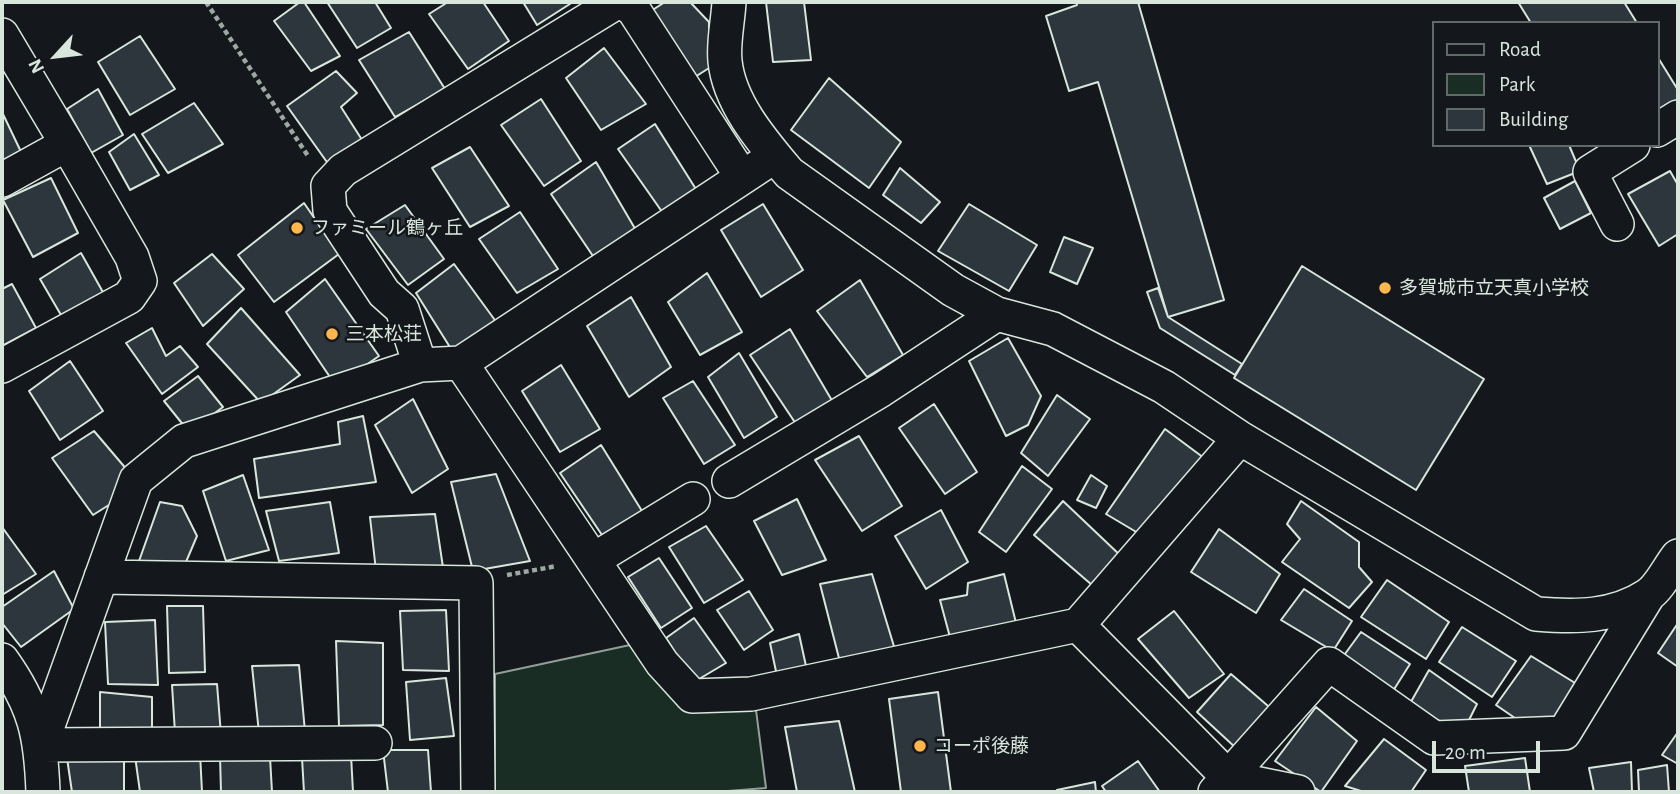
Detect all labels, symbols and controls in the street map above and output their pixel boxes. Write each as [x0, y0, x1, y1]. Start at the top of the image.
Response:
north arrow [21, 21, 91, 91]
legend [1432, 21, 1659, 147]
text: Road [1499, 39, 1541, 60]
text: N [25, 56, 48, 76]
text: Park [1499, 74, 1535, 95]
text: Building [1499, 109, 1568, 130]
place label: ファミール鶴ヶ丘 [311, 217, 463, 239]
marker: ファミール鶴ヶ丘 [289, 220, 305, 236]
place label: 多賀城市立天真小学校 [1399, 277, 1589, 299]
marker: 多賀城市立天真小学校 [1377, 280, 1393, 296]
place label: 三本松荘 [346, 323, 422, 345]
marker: 三本松荘 [324, 326, 340, 342]
scale bar [1435, 728, 1544, 772]
place label: コーポ後藤 [934, 735, 1029, 757]
marker: コーポ後藤 [912, 738, 928, 754]
text: 20 m [1445, 742, 1486, 763]

